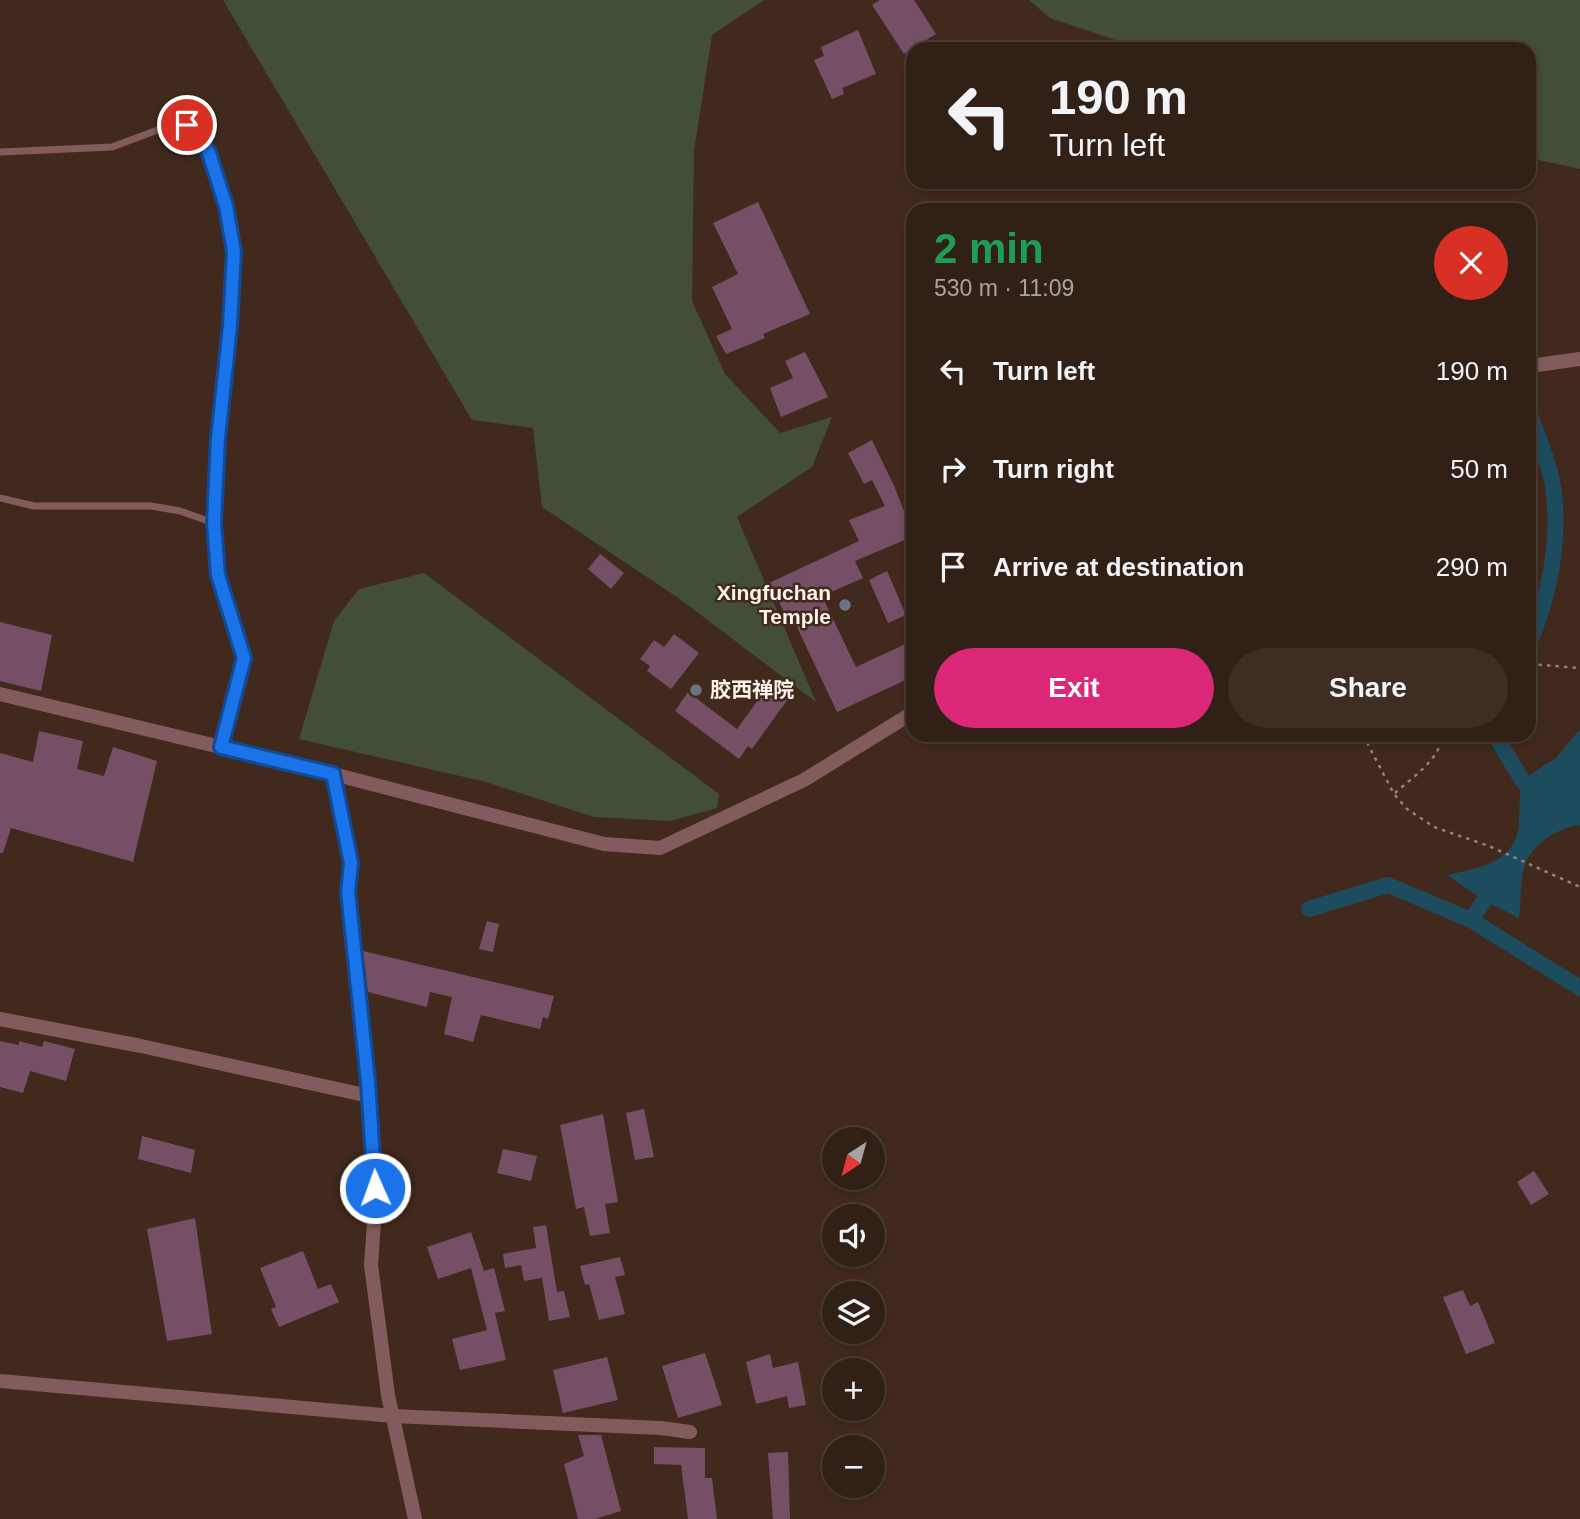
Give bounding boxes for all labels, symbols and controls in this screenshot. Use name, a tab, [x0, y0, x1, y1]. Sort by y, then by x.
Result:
icon: left	[934, 70, 1025, 161]
text: 190 m	[1049, 70, 1188, 124]
pin	[157, 95, 217, 155]
icon: arrive	[168, 106, 206, 144]
text: Turn left	[1049, 127, 1165, 163]
text: 2 min	[934, 225, 1044, 272]
button: close	[1434, 226, 1508, 300]
text: 530 m · 11:09	[934, 275, 1074, 301]
icon: left	[934, 352, 972, 390]
text: Turn left	[993, 356, 1095, 386]
text: 190 m	[1436, 356, 1508, 386]
icon: right	[934, 450, 972, 488]
text: Turn right	[993, 454, 1114, 484]
text: 50 m	[1450, 454, 1508, 484]
icon: arrive	[934, 548, 972, 586]
text: Arrive at destination	[993, 552, 1244, 582]
text: 290 m	[1436, 552, 1508, 582]
place label: Xingfuchan Temple	[717, 581, 831, 628]
marker: Xingfuchan Temple	[837, 597, 853, 613]
button: Exit	[934, 648, 1214, 728]
button: Share	[1228, 648, 1508, 728]
place label: 胶西禅院	[710, 678, 794, 701]
marker: 胶西禅院	[688, 682, 704, 698]
north arrow	[822, 1127, 886, 1190]
map controls	[822, 1127, 885, 1498]
position arrow	[338, 1151, 412, 1225]
button: sound	[822, 1204, 885, 1267]
button: layers	[822, 1281, 885, 1344]
button: +	[822, 1358, 885, 1421]
button: −	[822, 1435, 885, 1498]

